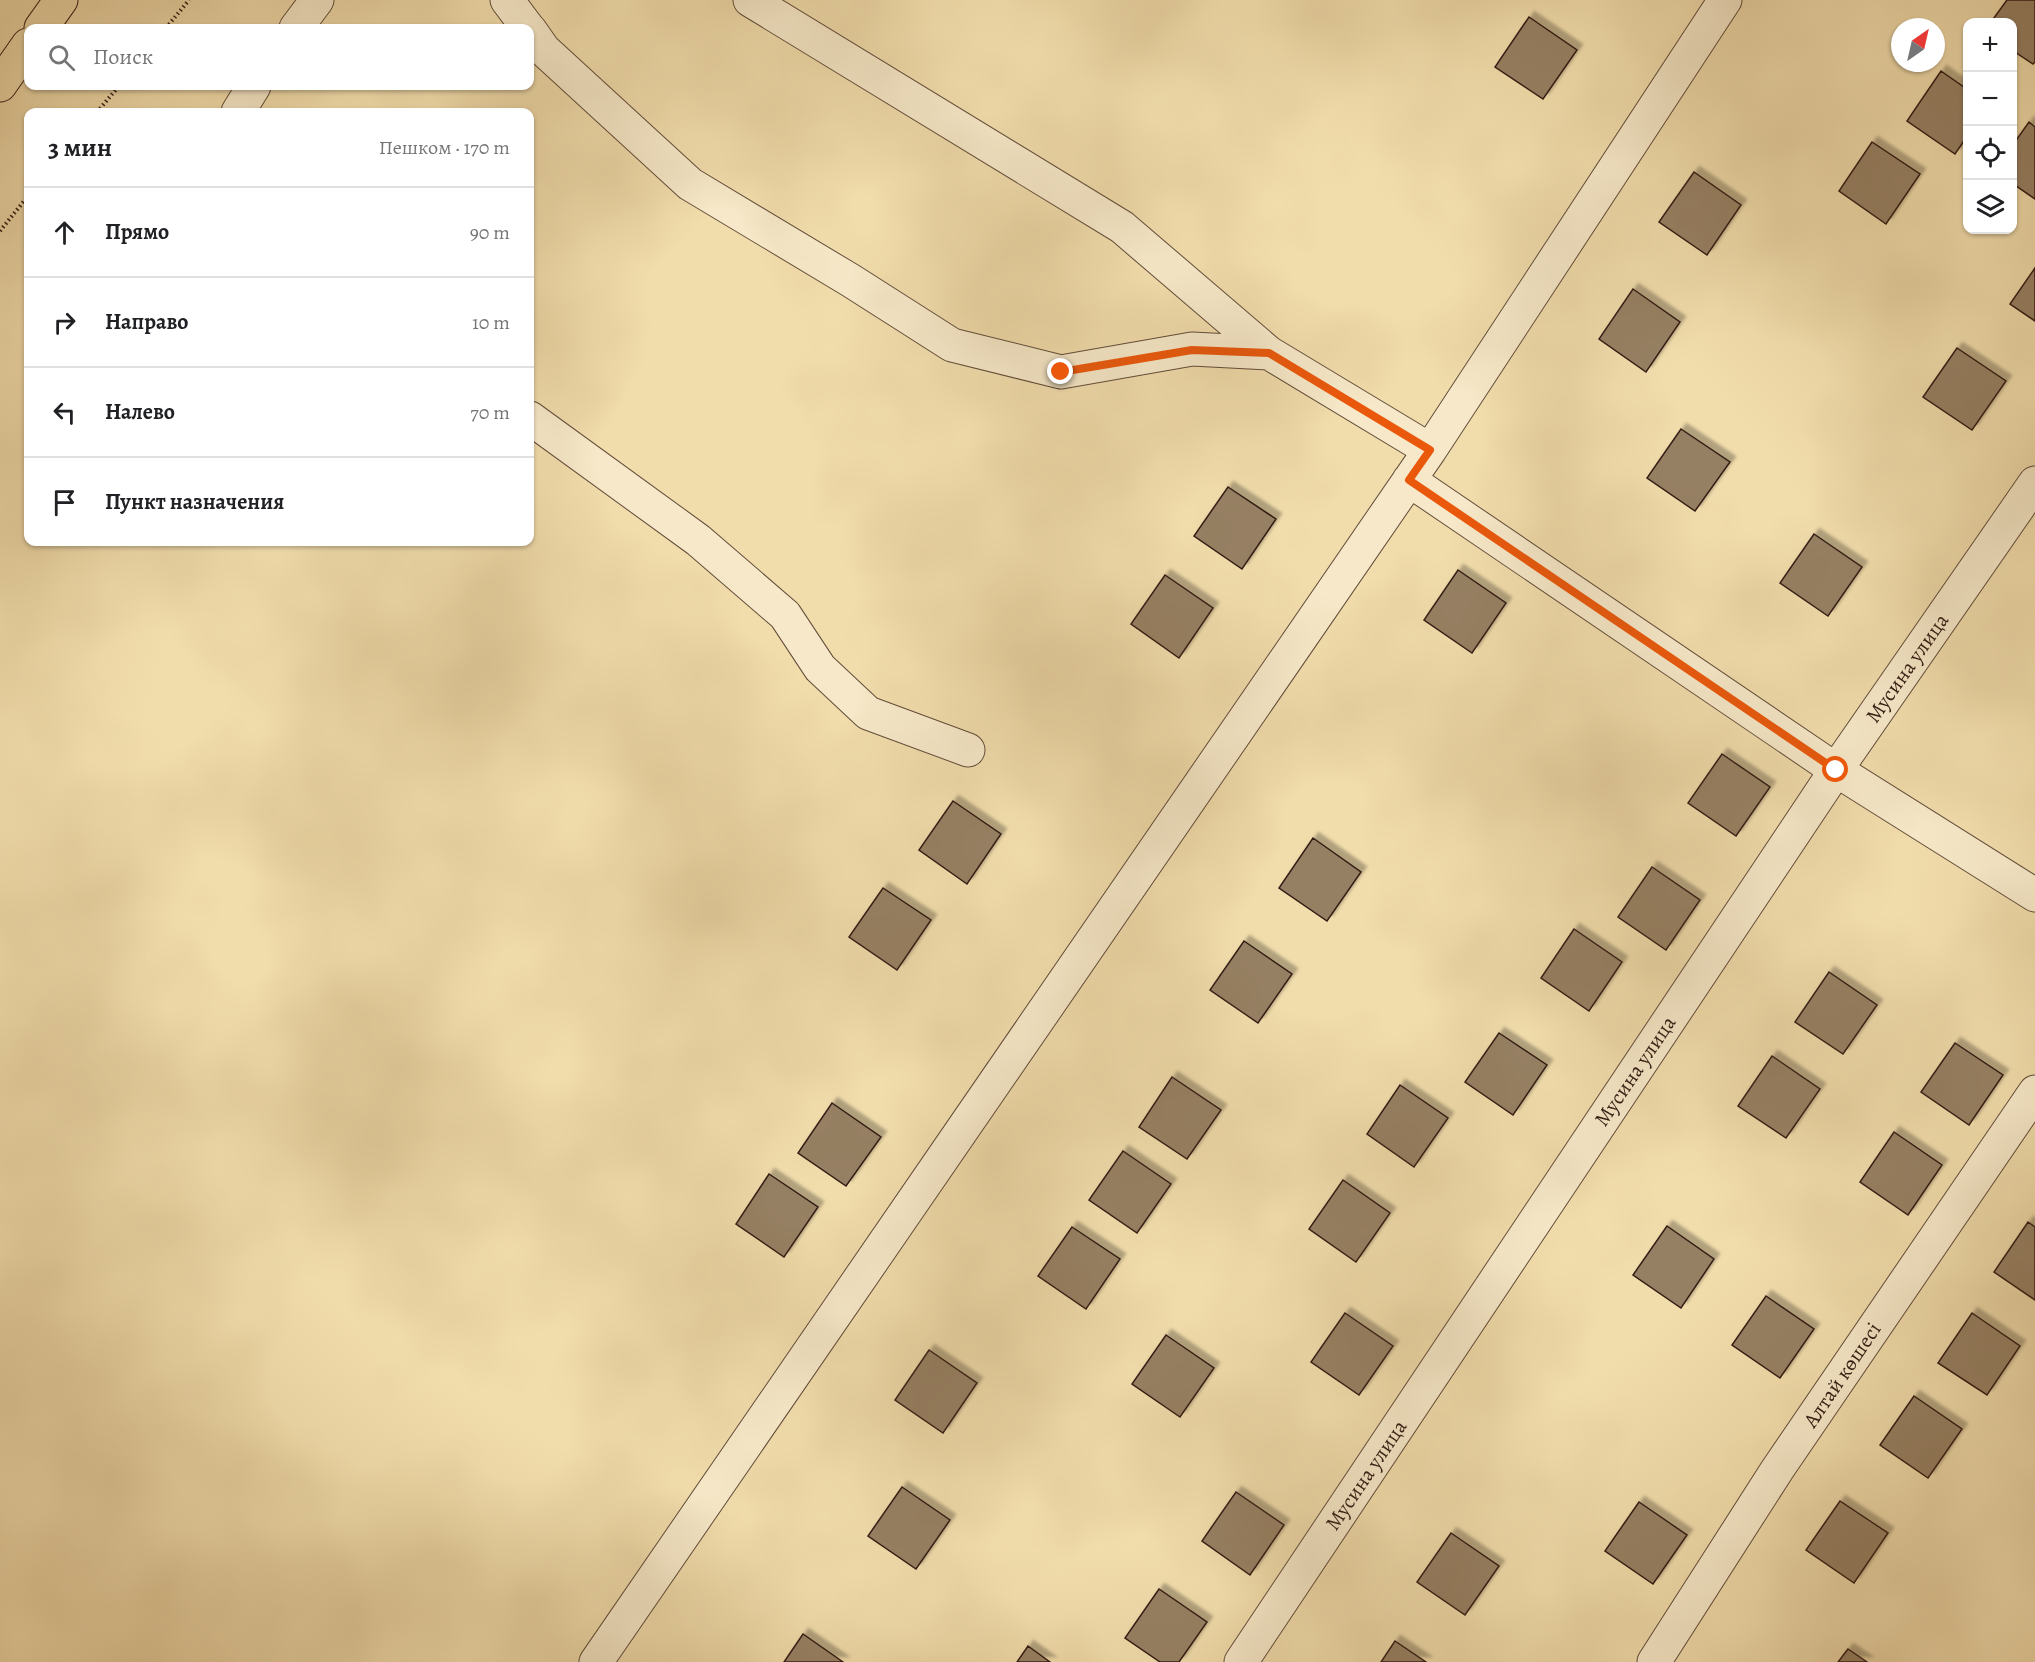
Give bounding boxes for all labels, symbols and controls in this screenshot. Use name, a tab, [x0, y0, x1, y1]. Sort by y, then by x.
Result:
north arrow	[1891, 18, 1945, 72]
map controls	[1963, 18, 2017, 234]
button: +	[1963, 18, 2017, 72]
search box	[24, 24, 534, 90]
icon: search	[45, 41, 78, 74]
text: Поиск	[93, 42, 153, 72]
button: −	[1963, 72, 2017, 126]
button: locate	[1963, 126, 2017, 180]
text: 3 мин	[48, 130, 112, 165]
text: Пешком · 170 m	[379, 134, 510, 161]
button: layers	[1963, 180, 2017, 234]
icon: ahead	[48, 216, 81, 249]
text: Прямо	[105, 217, 169, 247]
text: 90 m	[470, 219, 510, 246]
icon: right	[48, 306, 81, 339]
text: Направо	[105, 307, 188, 337]
text: 10 m	[472, 309, 510, 336]
route end	[1047, 358, 1073, 384]
icon: left	[48, 396, 81, 429]
text: Налево	[105, 397, 175, 427]
text: 70 m	[470, 399, 510, 426]
icon: arrive	[48, 486, 81, 519]
text: Пункт назначения	[105, 487, 284, 517]
street label: Мусина улица	[1859, 607, 1955, 728]
route start	[1822, 756, 1848, 782]
street label: Мусина улица	[1588, 1010, 1682, 1132]
street label: Алтай көшесі	[1796, 1317, 1888, 1434]
street label: Мусина улица	[1319, 1414, 1413, 1536]

